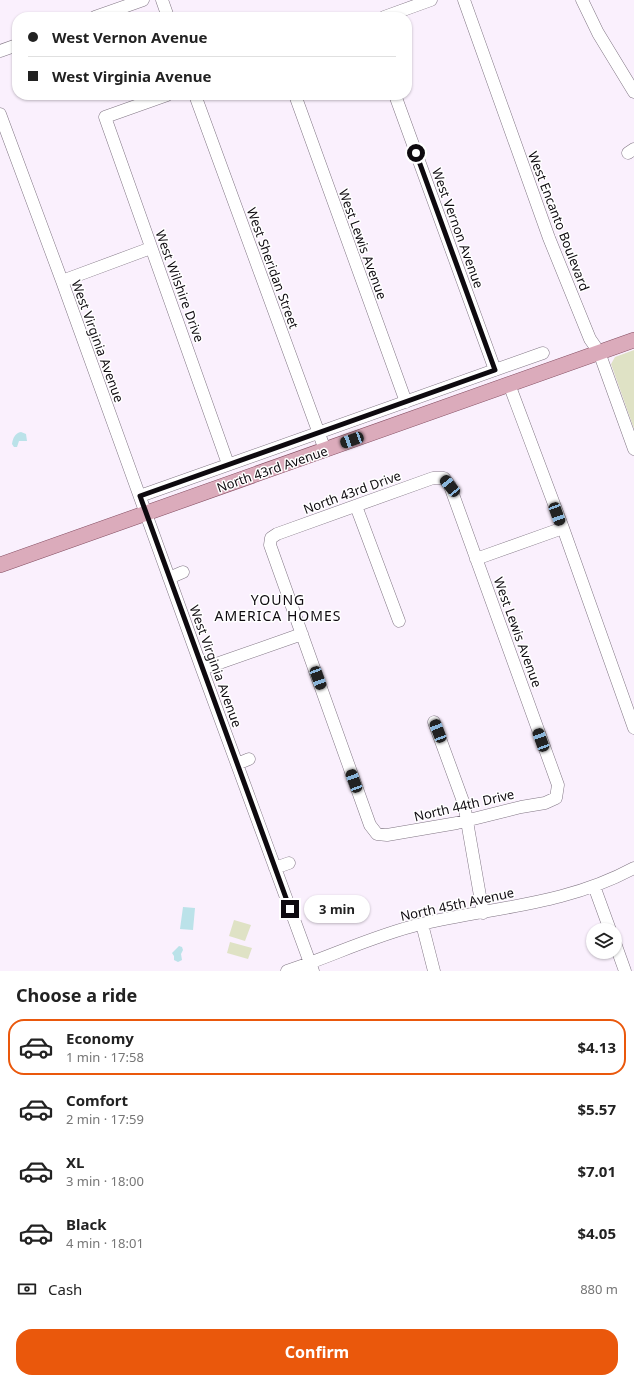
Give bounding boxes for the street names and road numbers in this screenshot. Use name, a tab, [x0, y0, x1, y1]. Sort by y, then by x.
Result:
street label: West Encanto Boulevard	[524, 149, 594, 293]
street label: West Vernon Avenue	[428, 165, 488, 291]
street label: West Lewis Avenue	[335, 186, 391, 302]
street label: West Sheridan Street	[243, 205, 303, 331]
street label: West Wilshire Drive	[151, 228, 209, 344]
street label: West Virginia Avenue	[67, 277, 129, 405]
street label: North 43rd Avenue	[214, 442, 330, 496]
street label: North 43rd Drive	[301, 466, 403, 518]
street label: West Lewis Avenue	[490, 574, 546, 690]
street label: West Virginia Avenue	[185, 602, 247, 730]
street label: North 44th Drive	[412, 785, 516, 825]
street label: North 45th Avenue	[398, 883, 516, 925]

